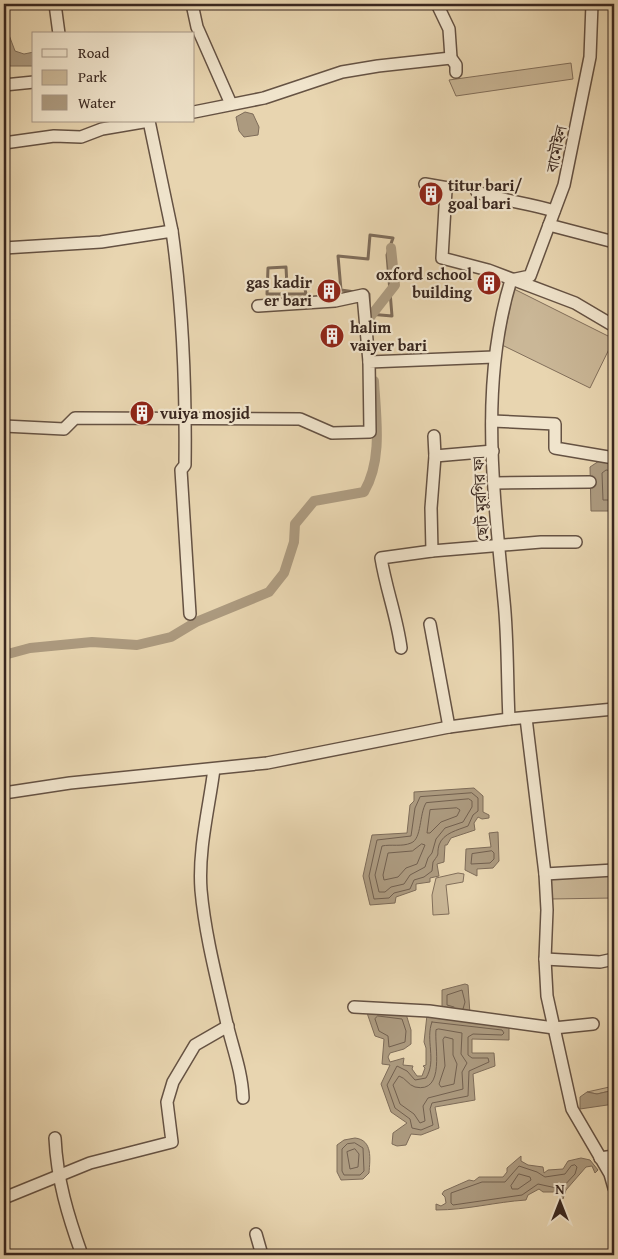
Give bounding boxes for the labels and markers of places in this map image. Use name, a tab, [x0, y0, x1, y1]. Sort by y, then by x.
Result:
place label: titur bari/ goal bari	[448, 173, 522, 215]
building icon: titur bari/ goal bari	[418, 181, 444, 207]
place label: oxford school building	[376, 262, 473, 304]
place label: gas kadir er bari	[246, 270, 313, 312]
building icon: oxford school building	[476, 270, 502, 296]
building icon: gas kadir er bari	[316, 278, 342, 304]
place label: halim vaiyer bari	[350, 315, 427, 357]
building icon: halim vaiyer bari	[319, 323, 345, 349]
building icon: vuiya mosjid	[129, 400, 155, 426]
place label: vuiya mosjid	[160, 401, 251, 425]

